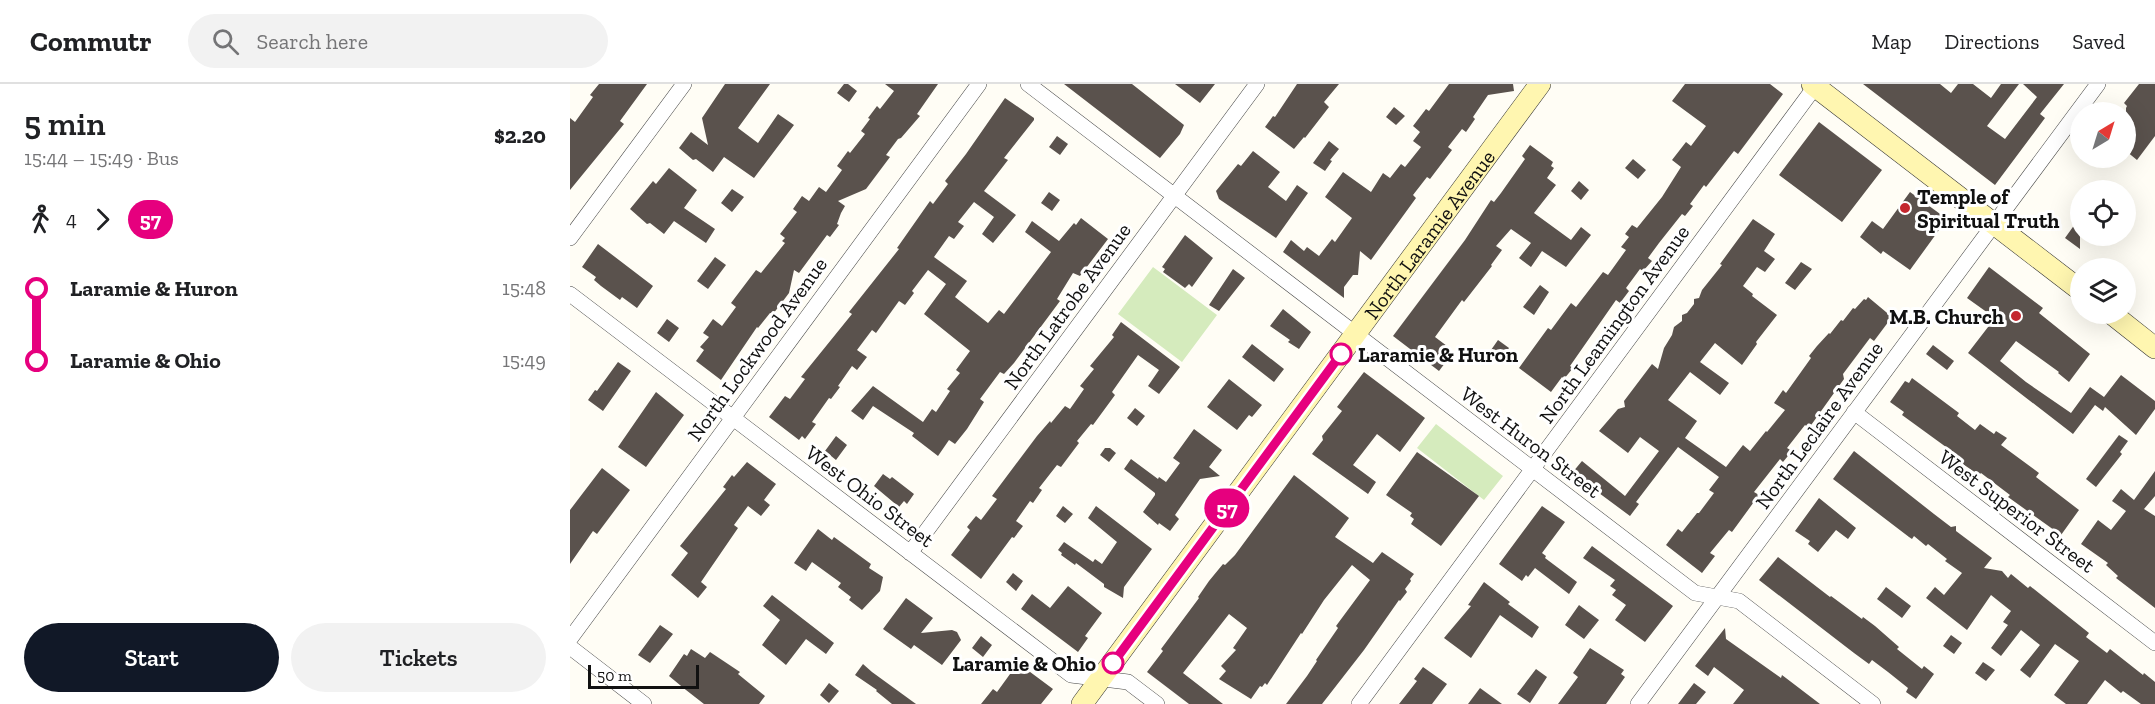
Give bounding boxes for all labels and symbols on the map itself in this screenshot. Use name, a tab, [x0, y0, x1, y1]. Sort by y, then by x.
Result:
north arrow	[2070, 102, 2136, 168]
street label: North Laramie Avenue	[1358, 145, 1500, 324]
place label: Temple of Spiritual Truth	[1917, 184, 2059, 233]
marker: Temple of Spiritual Truth	[1898, 201, 1912, 215]
street label: North Latrobe Avenue	[998, 218, 1136, 394]
street label: North Leamington Avenue	[1534, 220, 1694, 428]
street label: North Lockwood Avenue	[682, 252, 832, 446]
place label: M.B. Church	[1889, 304, 2004, 329]
marker: M.B. Church	[2009, 309, 2023, 323]
street label: North Leclaire Avenue	[1750, 336, 1888, 514]
place label: Laramie & Huron	[1358, 342, 1519, 367]
marker: Laramie & Huron	[1330, 343, 1352, 365]
street label: West Huron Street	[1456, 381, 1606, 503]
street label: West Ohio Street	[801, 440, 939, 552]
street label: West Superior Street	[1934, 444, 2100, 578]
line badge: 57	[1200, 488, 1254, 528]
place label: Laramie & Ohio	[952, 651, 1096, 676]
marker: Laramie & Ohio	[1102, 652, 1124, 674]
scale bar	[588, 662, 699, 690]

